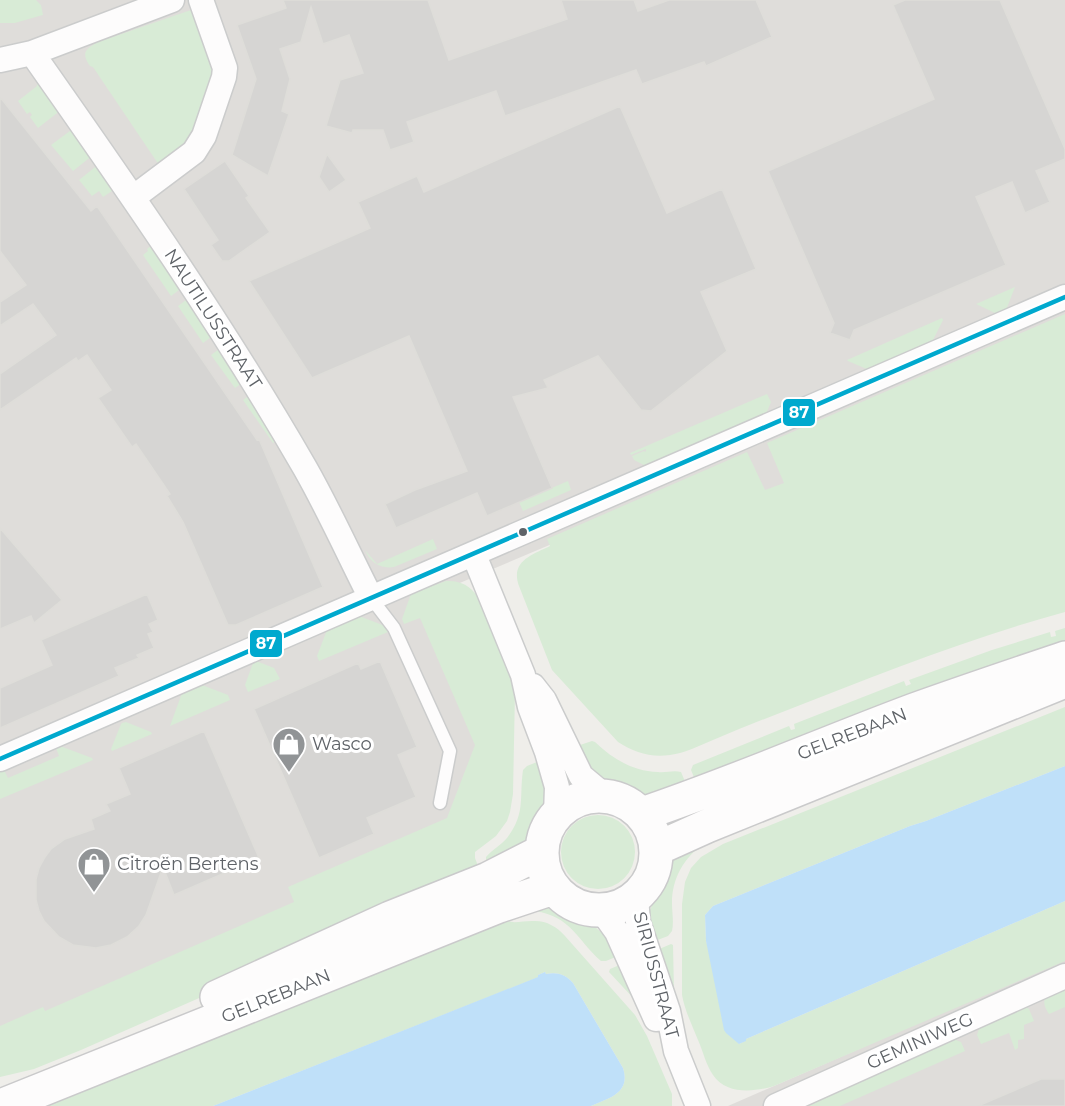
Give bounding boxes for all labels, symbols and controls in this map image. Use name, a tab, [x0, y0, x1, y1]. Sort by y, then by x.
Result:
street label: NAUTILUSSTRAAT	[159, 245, 267, 394]
line badge: 87	[782, 398, 816, 427]
text: 87	[789, 403, 809, 422]
unlabelled marker	[517, 526, 529, 538]
line badge: 87	[249, 629, 283, 658]
text: 87	[256, 634, 276, 653]
street label: GELREBAAN	[794, 703, 910, 765]
shop icon: Wasco	[271, 726, 307, 773]
place label: Wasco	[312, 733, 372, 755]
shop icon: Citroën Bertens	[76, 846, 112, 893]
place label: Citroën Bertens	[117, 853, 259, 875]
street label: SIRIUSSTRAAT	[629, 909, 684, 1041]
street label: GELREBAAN	[218, 964, 334, 1028]
street label: GEMINIWEG	[863, 1008, 977, 1074]

